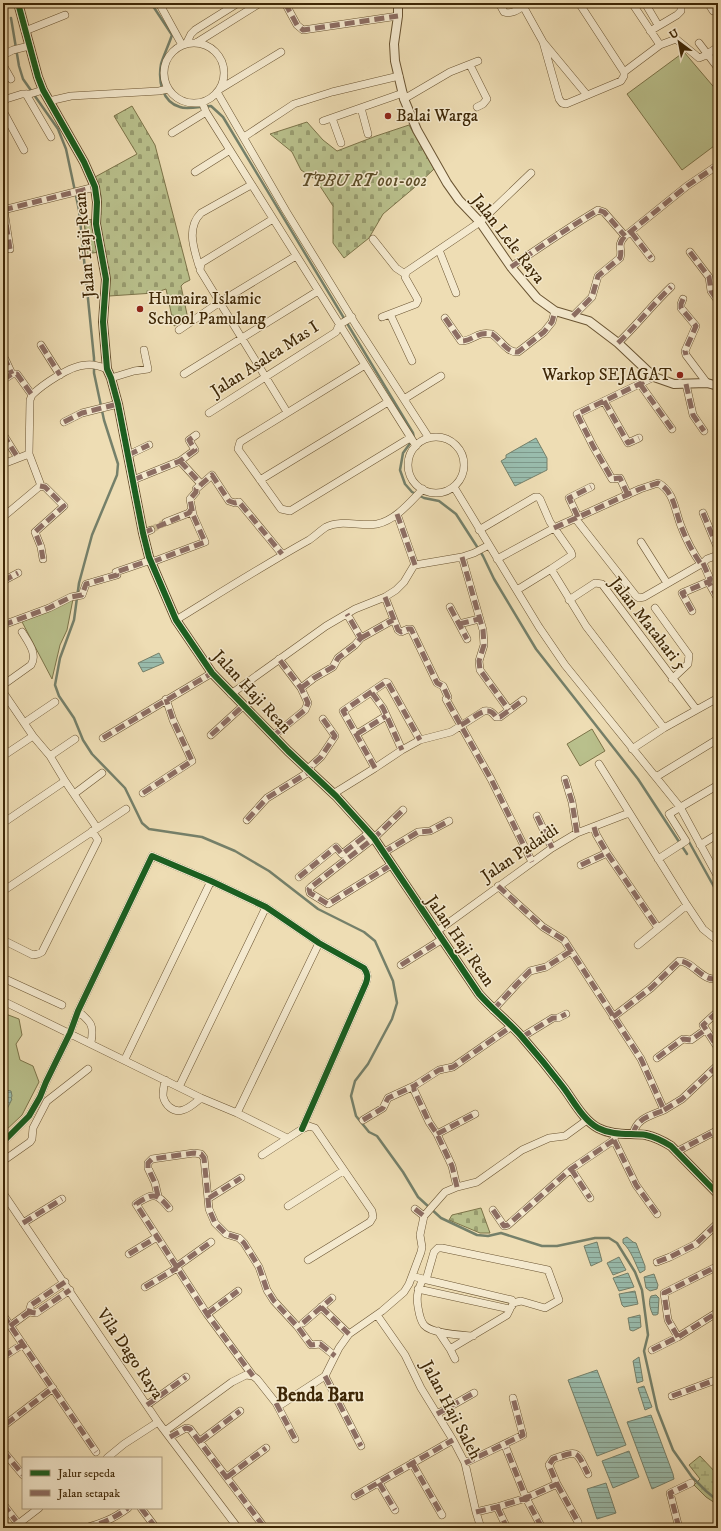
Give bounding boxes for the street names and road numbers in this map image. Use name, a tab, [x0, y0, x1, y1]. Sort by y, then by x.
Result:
street label: Jalan Lele Raya	[465, 188, 550, 289]
street label: Jalan Haji Rean	[69, 191, 101, 301]
street label: Jalan Asalea Mas I	[205, 316, 323, 403]
street label: Jalan Matahari 5	[603, 571, 692, 676]
street label: Jalan Haji Rean	[206, 644, 296, 739]
street label: Jalan Padaidi	[475, 819, 563, 888]
street label: Jalan Haji Rean	[419, 889, 500, 991]
street label: Vila Dago Raya	[91, 1304, 169, 1404]
street label: Jalan Haji Saleh	[415, 1355, 486, 1463]

